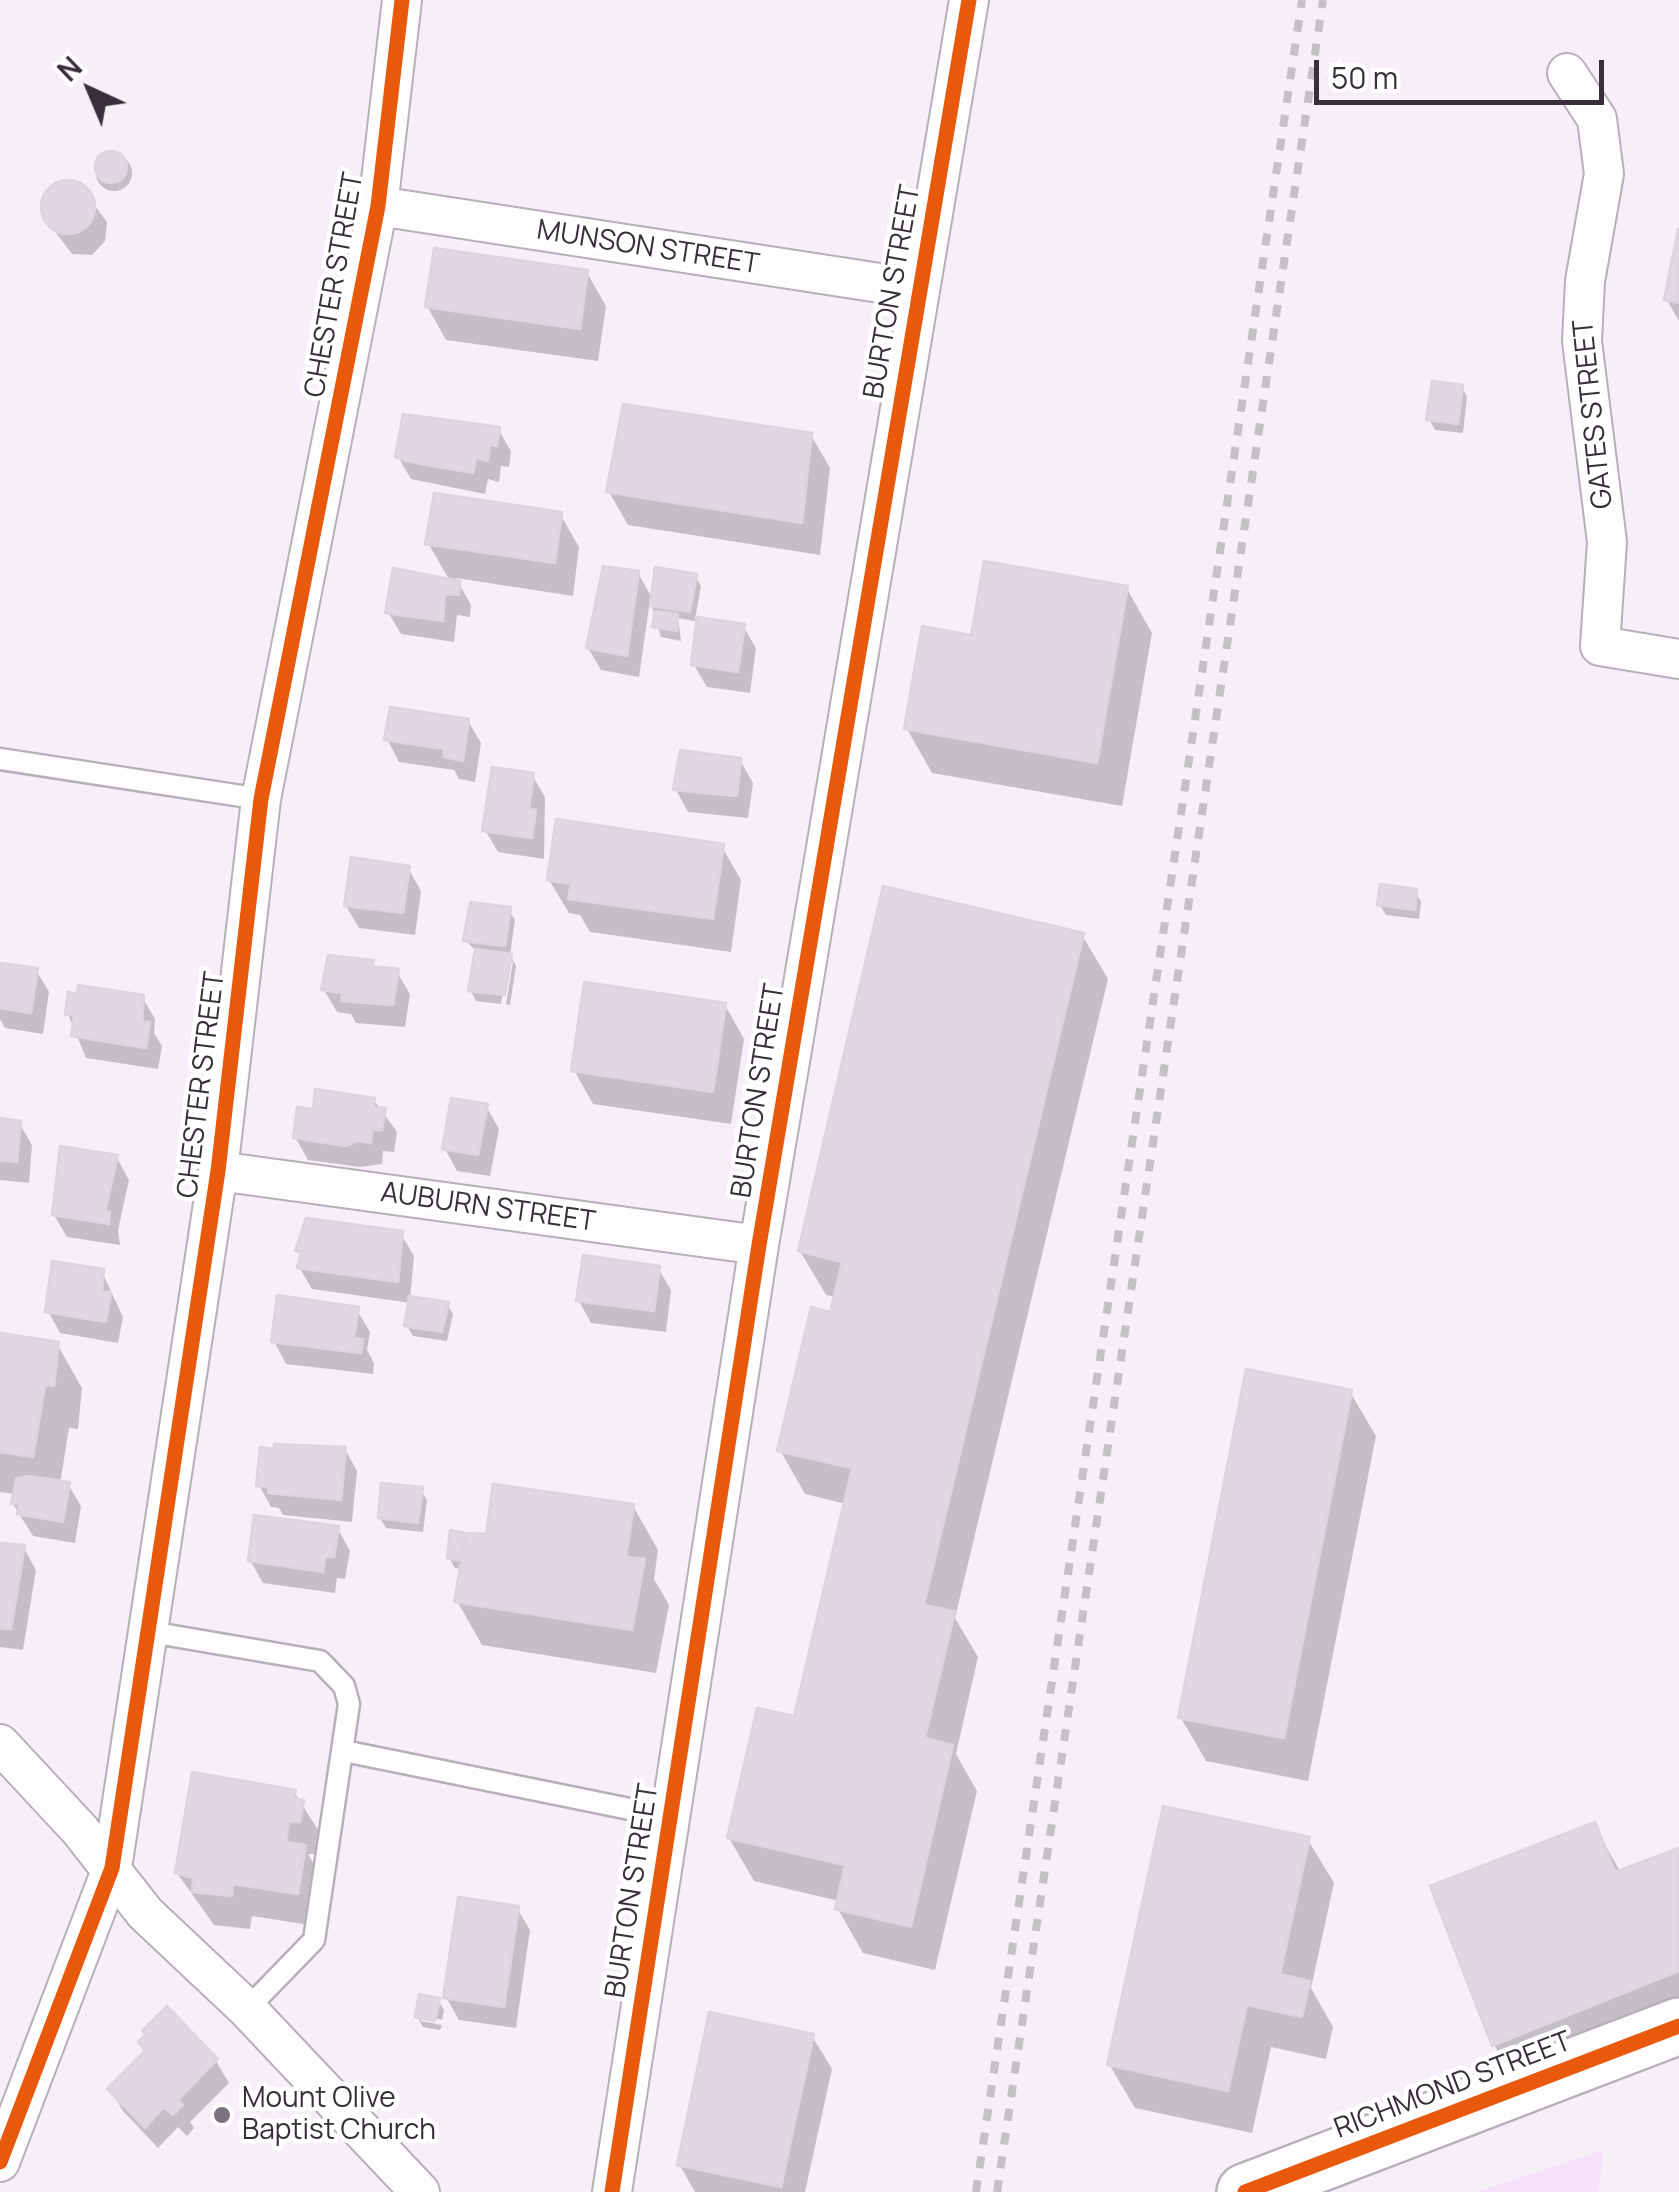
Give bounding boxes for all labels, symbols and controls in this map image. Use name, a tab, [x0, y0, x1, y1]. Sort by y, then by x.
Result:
north arrow	[40, 40, 140, 140]
scale bar	[1319, 40, 1609, 102]
text: N	[49, 48, 90, 89]
text: 50 m	[1331, 57, 1398, 98]
street label: CHESTER STREET	[299, 170, 371, 400]
street label: BURTON STREET	[858, 183, 928, 401]
street label: MUNSON STREET	[534, 214, 762, 282]
street label: GATES STREET	[1567, 318, 1621, 510]
street label: CHESTER STREET	[171, 970, 233, 1200]
street label: BURTON STREET	[725, 981, 793, 1201]
street label: AUBURN STREET	[379, 1176, 597, 1240]
street label: BURTON STREET	[599, 1781, 667, 2001]
street label: RICHMOND STREET	[1330, 2025, 1576, 2147]
place label: Mount Olive Baptist Church	[242, 2082, 436, 2148]
marker: Mount Olive Baptist Church	[211, 2104, 233, 2126]

